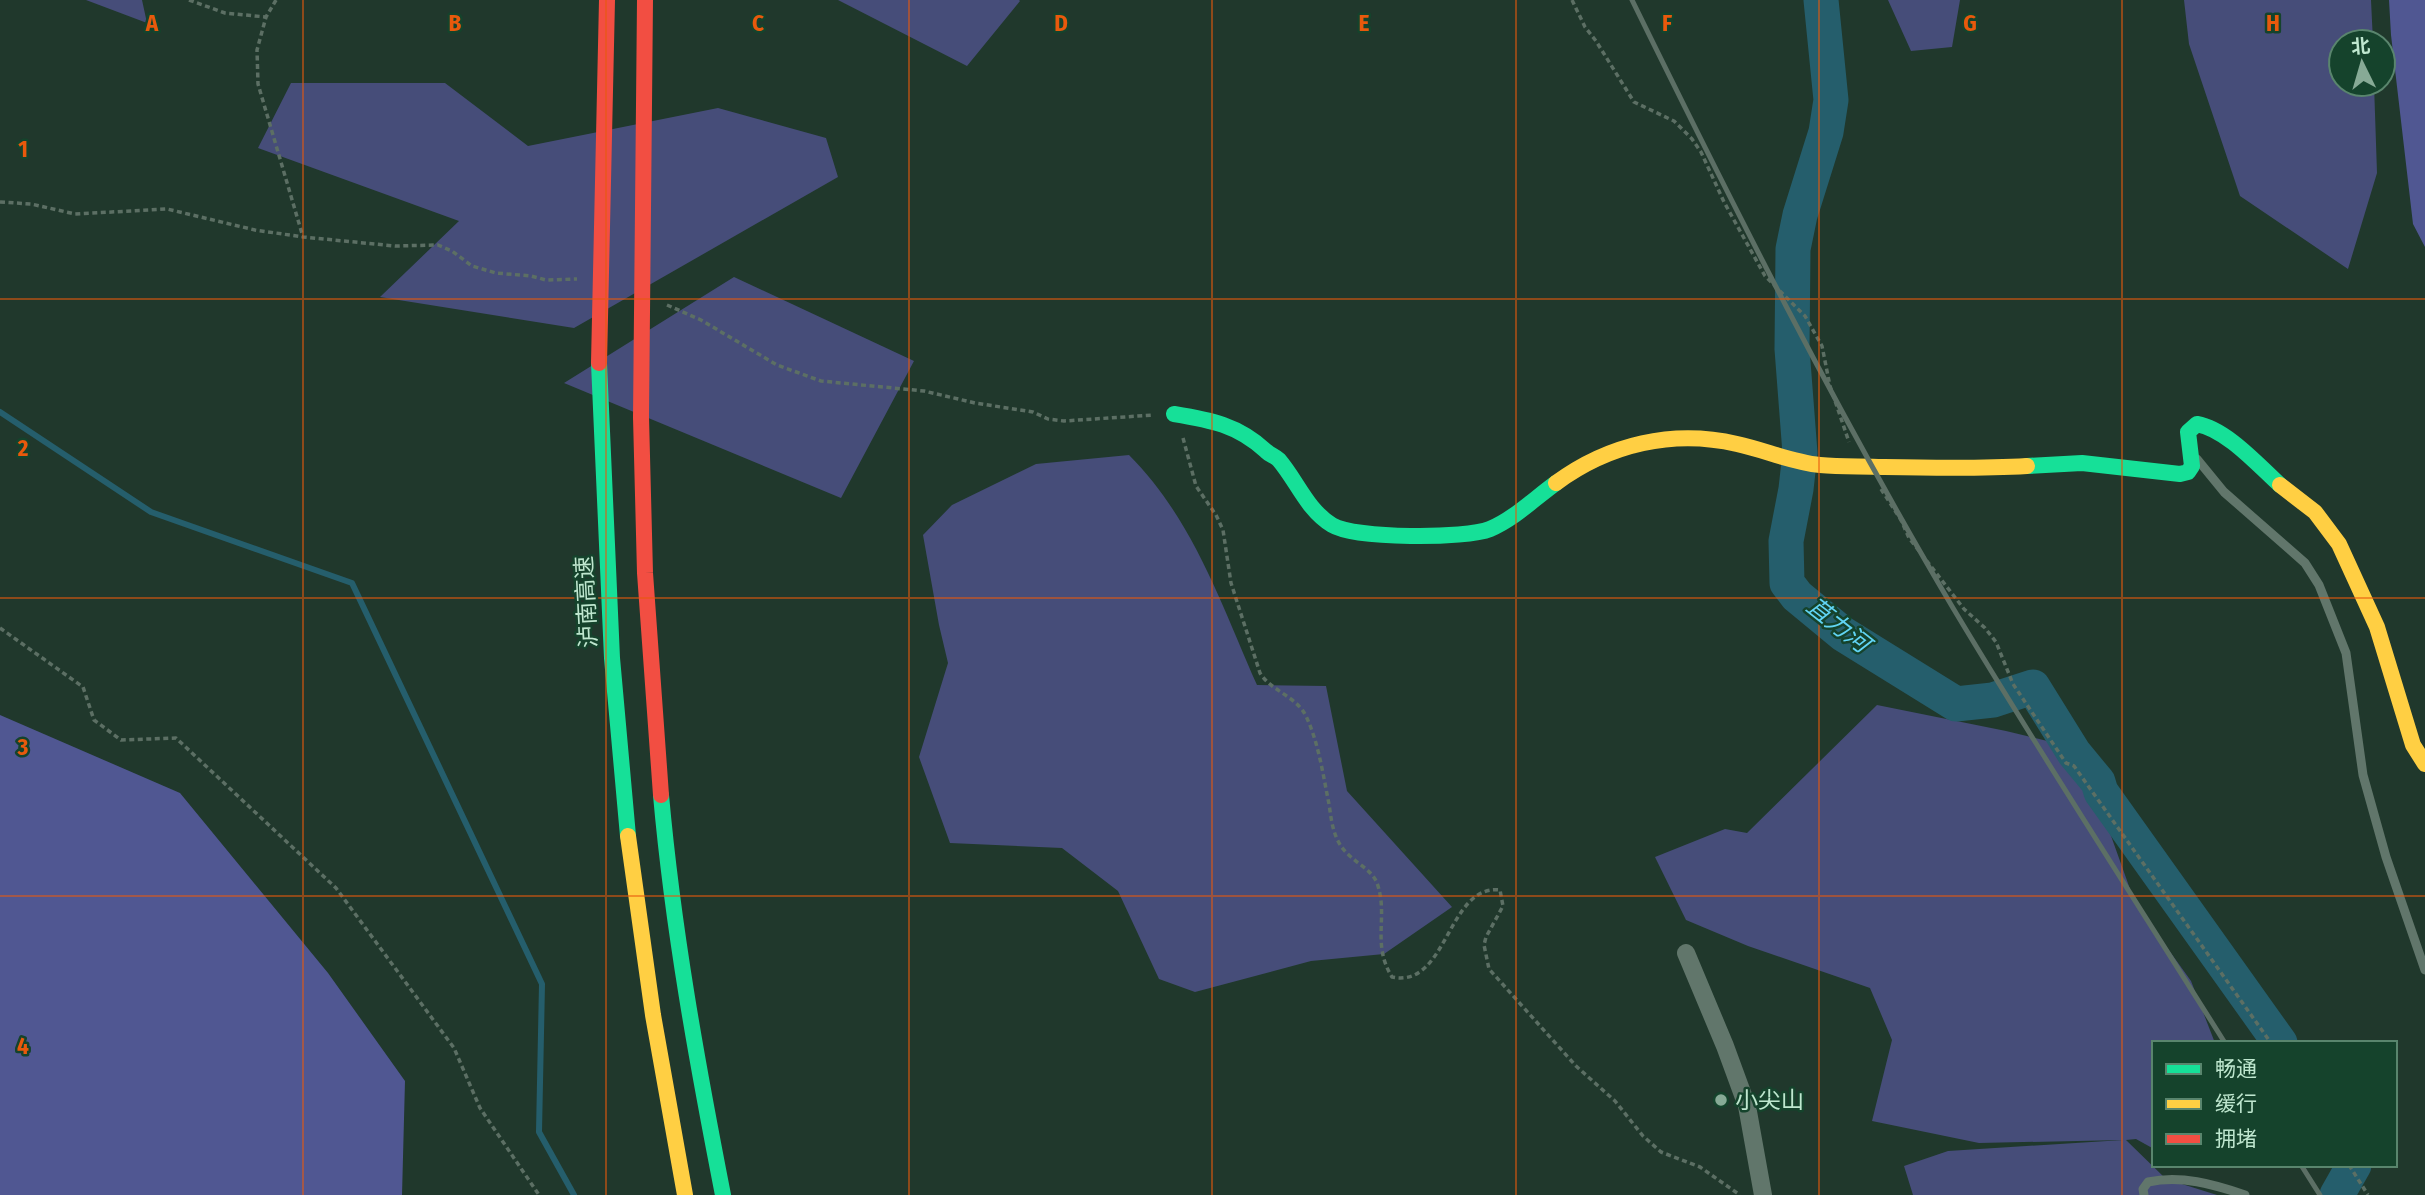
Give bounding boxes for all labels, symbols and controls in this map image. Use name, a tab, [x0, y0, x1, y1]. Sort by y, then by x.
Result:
text: A	[145, 9, 159, 37]
text: B	[449, 9, 462, 37]
text: C	[752, 9, 764, 37]
text: D	[1054, 9, 1068, 37]
text: E	[1359, 9, 1370, 37]
text: F	[1662, 9, 1672, 37]
text: G	[1963, 9, 1977, 37]
text: H	[2266, 9, 2280, 37]
north arrow	[2327, 28, 2397, 98]
text: 北	[2350, 34, 2371, 59]
text: 1	[18, 135, 28, 163]
text: 2	[17, 434, 29, 462]
street label: 泸南高速	[570, 555, 602, 649]
water label: 苴力河	[1801, 592, 1878, 661]
text: 3	[17, 733, 29, 761]
text: 4	[17, 1032, 29, 1060]
legend	[2152, 1041, 2397, 1167]
text: 畅通	[2215, 1056, 2257, 1082]
place label: 小尖山	[1735, 1086, 1804, 1114]
text: 缓行	[2215, 1091, 2257, 1117]
marker: 小尖山	[1713, 1092, 1729, 1108]
text: 拥堵	[2215, 1126, 2257, 1152]

